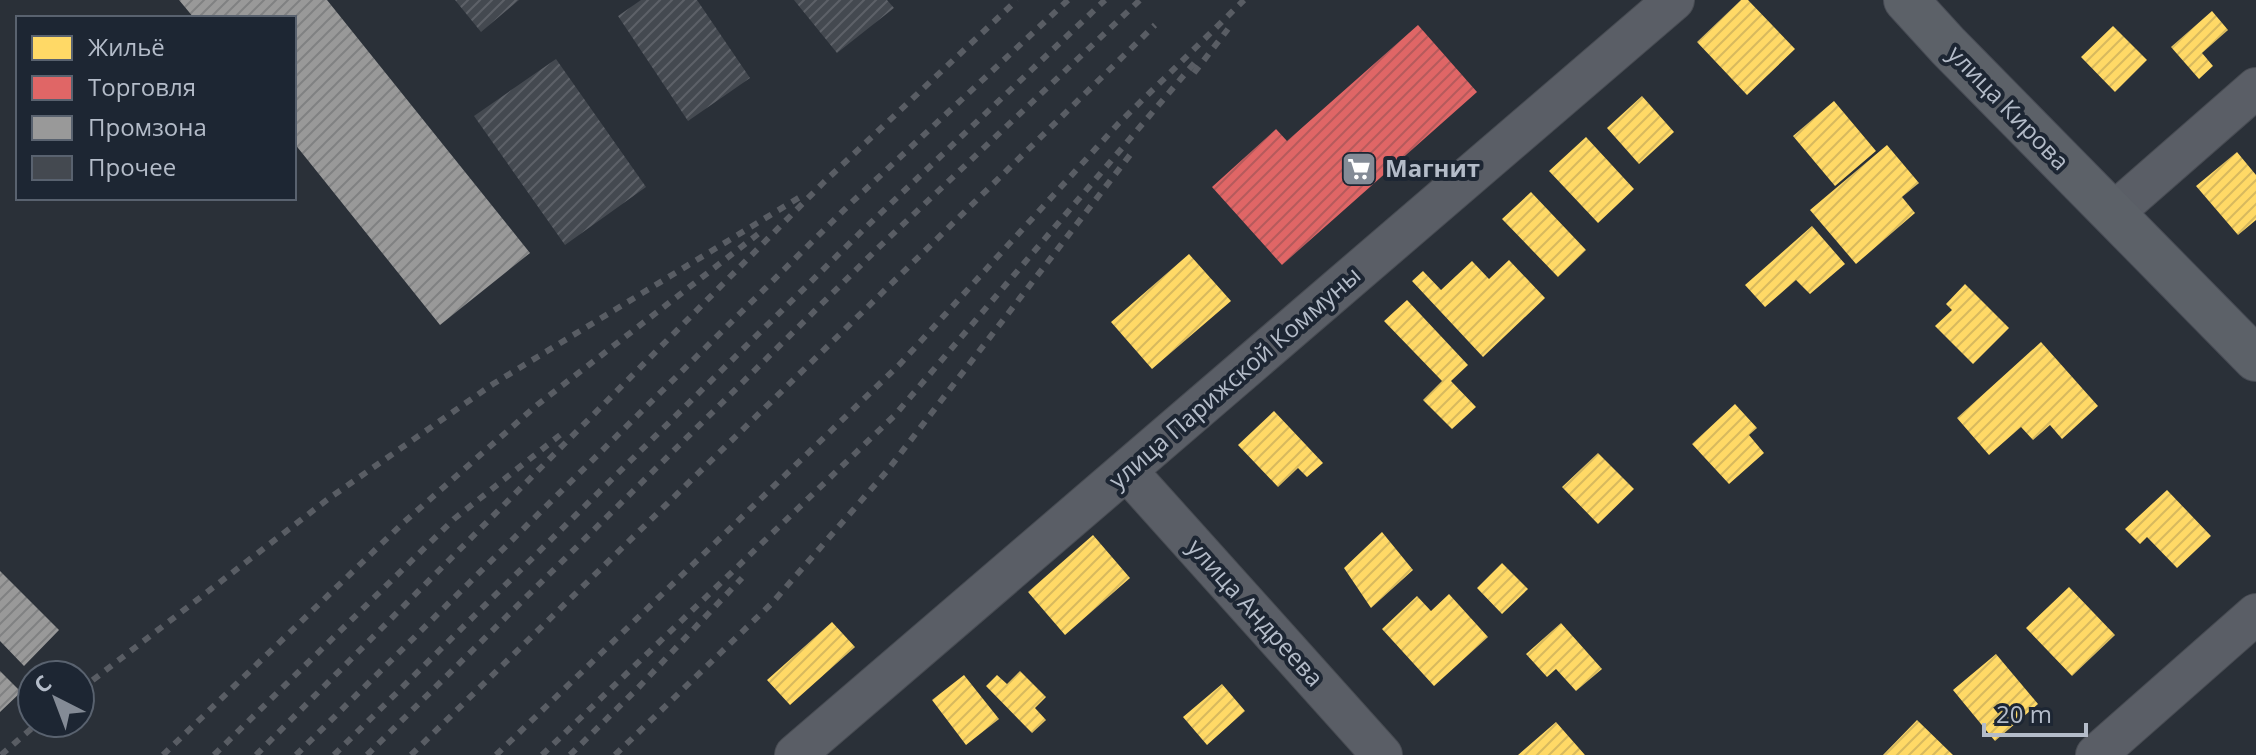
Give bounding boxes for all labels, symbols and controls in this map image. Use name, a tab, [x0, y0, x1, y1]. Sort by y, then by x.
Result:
legend	[16, 16, 296, 200]
text: Жильё	[88, 30, 165, 63]
street label: улица Кирова	[1941, 37, 2077, 177]
text: Торговля	[88, 70, 196, 103]
text: Промзона	[88, 110, 207, 143]
text: Прочее	[88, 150, 176, 183]
supermarket icon: Магнит	[1340, 150, 1378, 188]
place label: Магнит	[1385, 151, 1480, 184]
street label: улица Парижской Коммуны	[1101, 258, 1367, 496]
street label: улица Андреева	[1181, 531, 1331, 693]
north arrow	[16, 659, 96, 739]
text: С	[27, 668, 57, 699]
scale bar	[1984, 687, 2086, 737]
text: 20 m	[1996, 697, 2052, 730]

